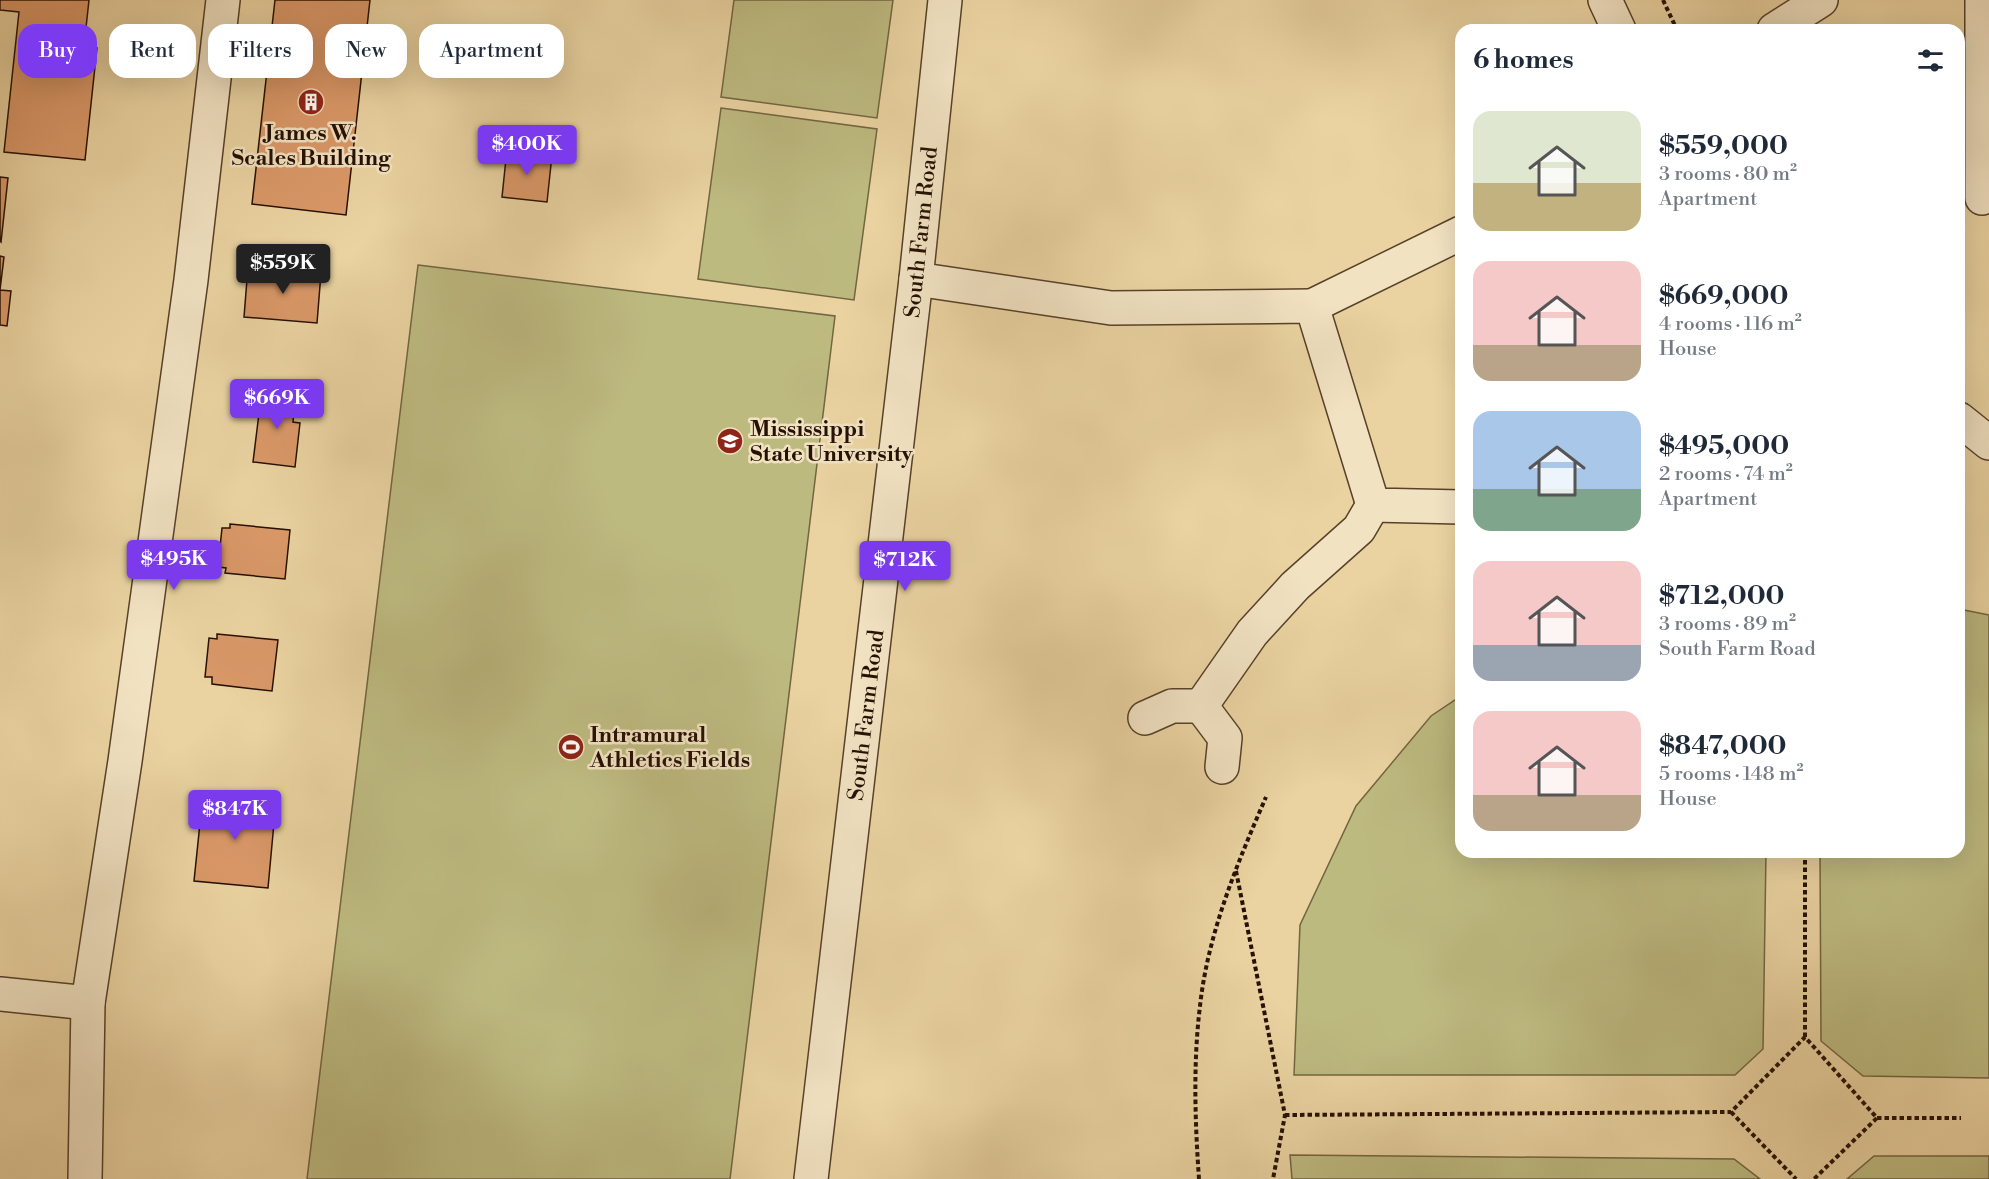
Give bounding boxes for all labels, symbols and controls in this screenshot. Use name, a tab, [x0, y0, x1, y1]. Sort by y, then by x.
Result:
chip: Buy	[18, 24, 97, 78]
chip: Rent	[109, 24, 196, 78]
chip: Filters	[208, 24, 313, 78]
chip: New	[325, 24, 407, 78]
chip: Apartment	[419, 24, 564, 78]
text: 6 homes	[1473, 44, 1574, 76]
icon: filters	[1914, 44, 1947, 77]
building icon: James W. Scales Building	[296, 87, 326, 117]
place label: James W. Scales Building	[232, 120, 391, 172]
pin: $400K	[485, 125, 569, 176]
text: $559,000	[1659, 130, 1788, 162]
text: $400K	[492, 132, 562, 157]
icon: home	[1521, 135, 1593, 207]
street label: South Farm Road	[899, 145, 944, 319]
text: 3 rooms · 80 m²	[1659, 162, 1797, 187]
text: Apartment	[1659, 187, 1757, 212]
pin: $559K	[241, 244, 325, 295]
text: $559K	[250, 251, 316, 276]
text: $669,000	[1659, 280, 1788, 312]
icon: home	[1521, 285, 1593, 357]
text: 4 rooms · 116 m²	[1659, 312, 1802, 337]
text: House	[1659, 337, 1717, 362]
pin: $669K	[235, 379, 319, 430]
text: $669K	[244, 386, 310, 411]
place label: Mississippi State University	[750, 416, 913, 468]
school or university icon: Mississippi State University	[715, 426, 745, 456]
text: $495,000	[1659, 430, 1789, 462]
icon: home	[1521, 435, 1593, 507]
text: 2 rooms · 74 m²	[1659, 462, 1793, 487]
text: Apartment	[1659, 487, 1757, 512]
pin: $495K	[132, 540, 216, 591]
pin: $712K	[863, 541, 947, 592]
text: $495K	[141, 547, 207, 572]
text: $712K	[874, 548, 936, 573]
text: $712,000	[1659, 580, 1784, 612]
icon: home	[1521, 585, 1593, 657]
text: 3 rooms · 89 m²	[1659, 612, 1796, 637]
street label: South Farm Road	[843, 628, 890, 802]
text: South Farm Road	[1659, 637, 1816, 662]
place label: Intramural Athletics Fields	[589, 722, 750, 774]
text: $847,000	[1659, 730, 1787, 762]
sports icon: Intramural Athletics Fields	[556, 732, 586, 762]
icon: home	[1521, 735, 1593, 807]
text: 5 rooms · 148 m²	[1659, 762, 1803, 787]
text: House	[1659, 787, 1717, 812]
pin: $847K	[193, 790, 277, 841]
text: $847K	[202, 797, 268, 822]

